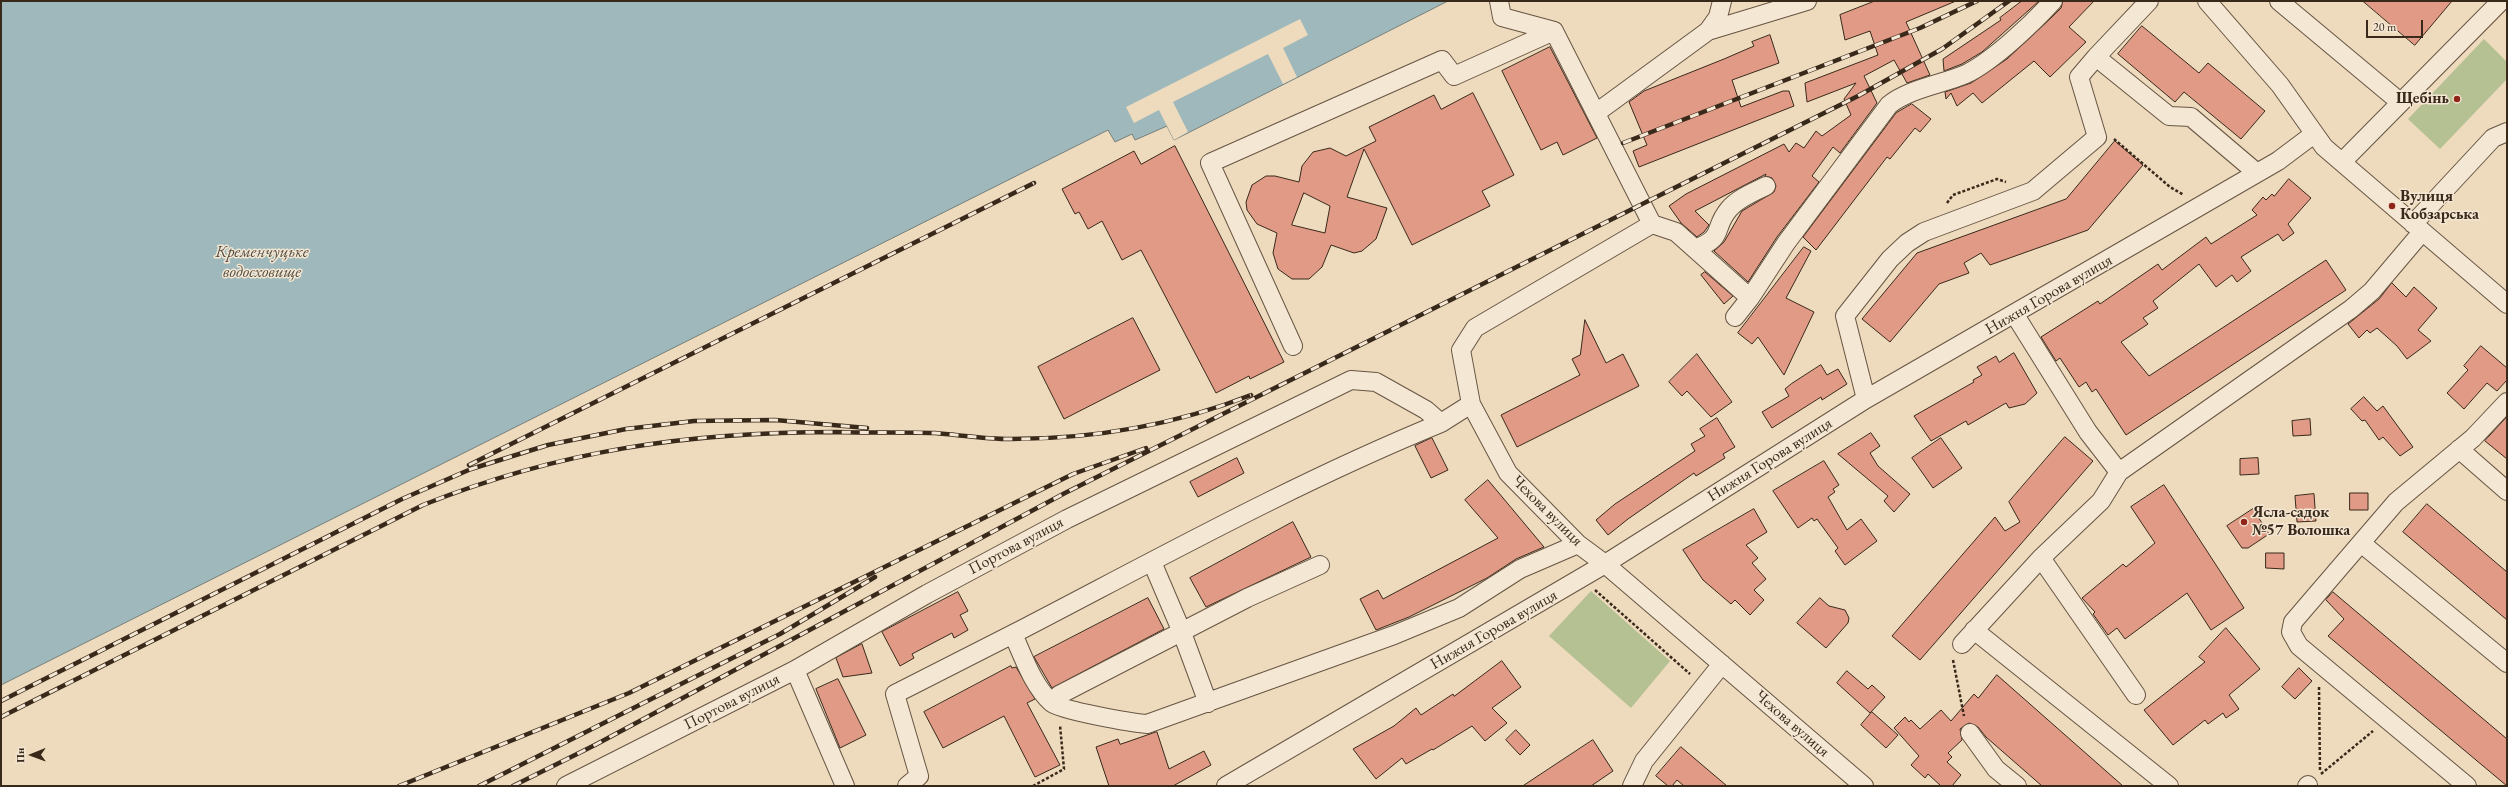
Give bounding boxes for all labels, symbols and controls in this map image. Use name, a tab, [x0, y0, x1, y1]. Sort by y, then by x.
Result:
scale bar	[2368, 12, 2425, 38]
text: 20 m	[2373, 19, 2396, 35]
place label: Щебінь	[2396, 89, 2449, 109]
marker: Щебінь	[2452, 94, 2462, 104]
place label: Вулиця Кобзарська	[2400, 187, 2479, 225]
marker: Вулиця Кобзарська	[2387, 201, 2397, 211]
water label: Кременчуцьке водосховище	[215, 242, 309, 282]
street label: Нижня Горова вулиця	[1982, 251, 2116, 339]
street label: Нижня Горова вулиця	[1704, 414, 1836, 506]
street label: Чехова вулиця	[1508, 472, 1586, 550]
place label: Ясла-садок №57 Волошка	[2252, 503, 2350, 541]
street label: Портова вулиця	[965, 513, 1067, 579]
marker: Ясла-садок №57 Волошка	[2239, 517, 2249, 527]
street label: Нижня Горова вулиця	[1427, 586, 1561, 674]
street label: Портова вулиця	[681, 670, 783, 734]
street label: Чехова вулиця	[1751, 686, 1833, 762]
north arrow	[12, 735, 52, 775]
text: Пн	[13, 748, 27, 763]

